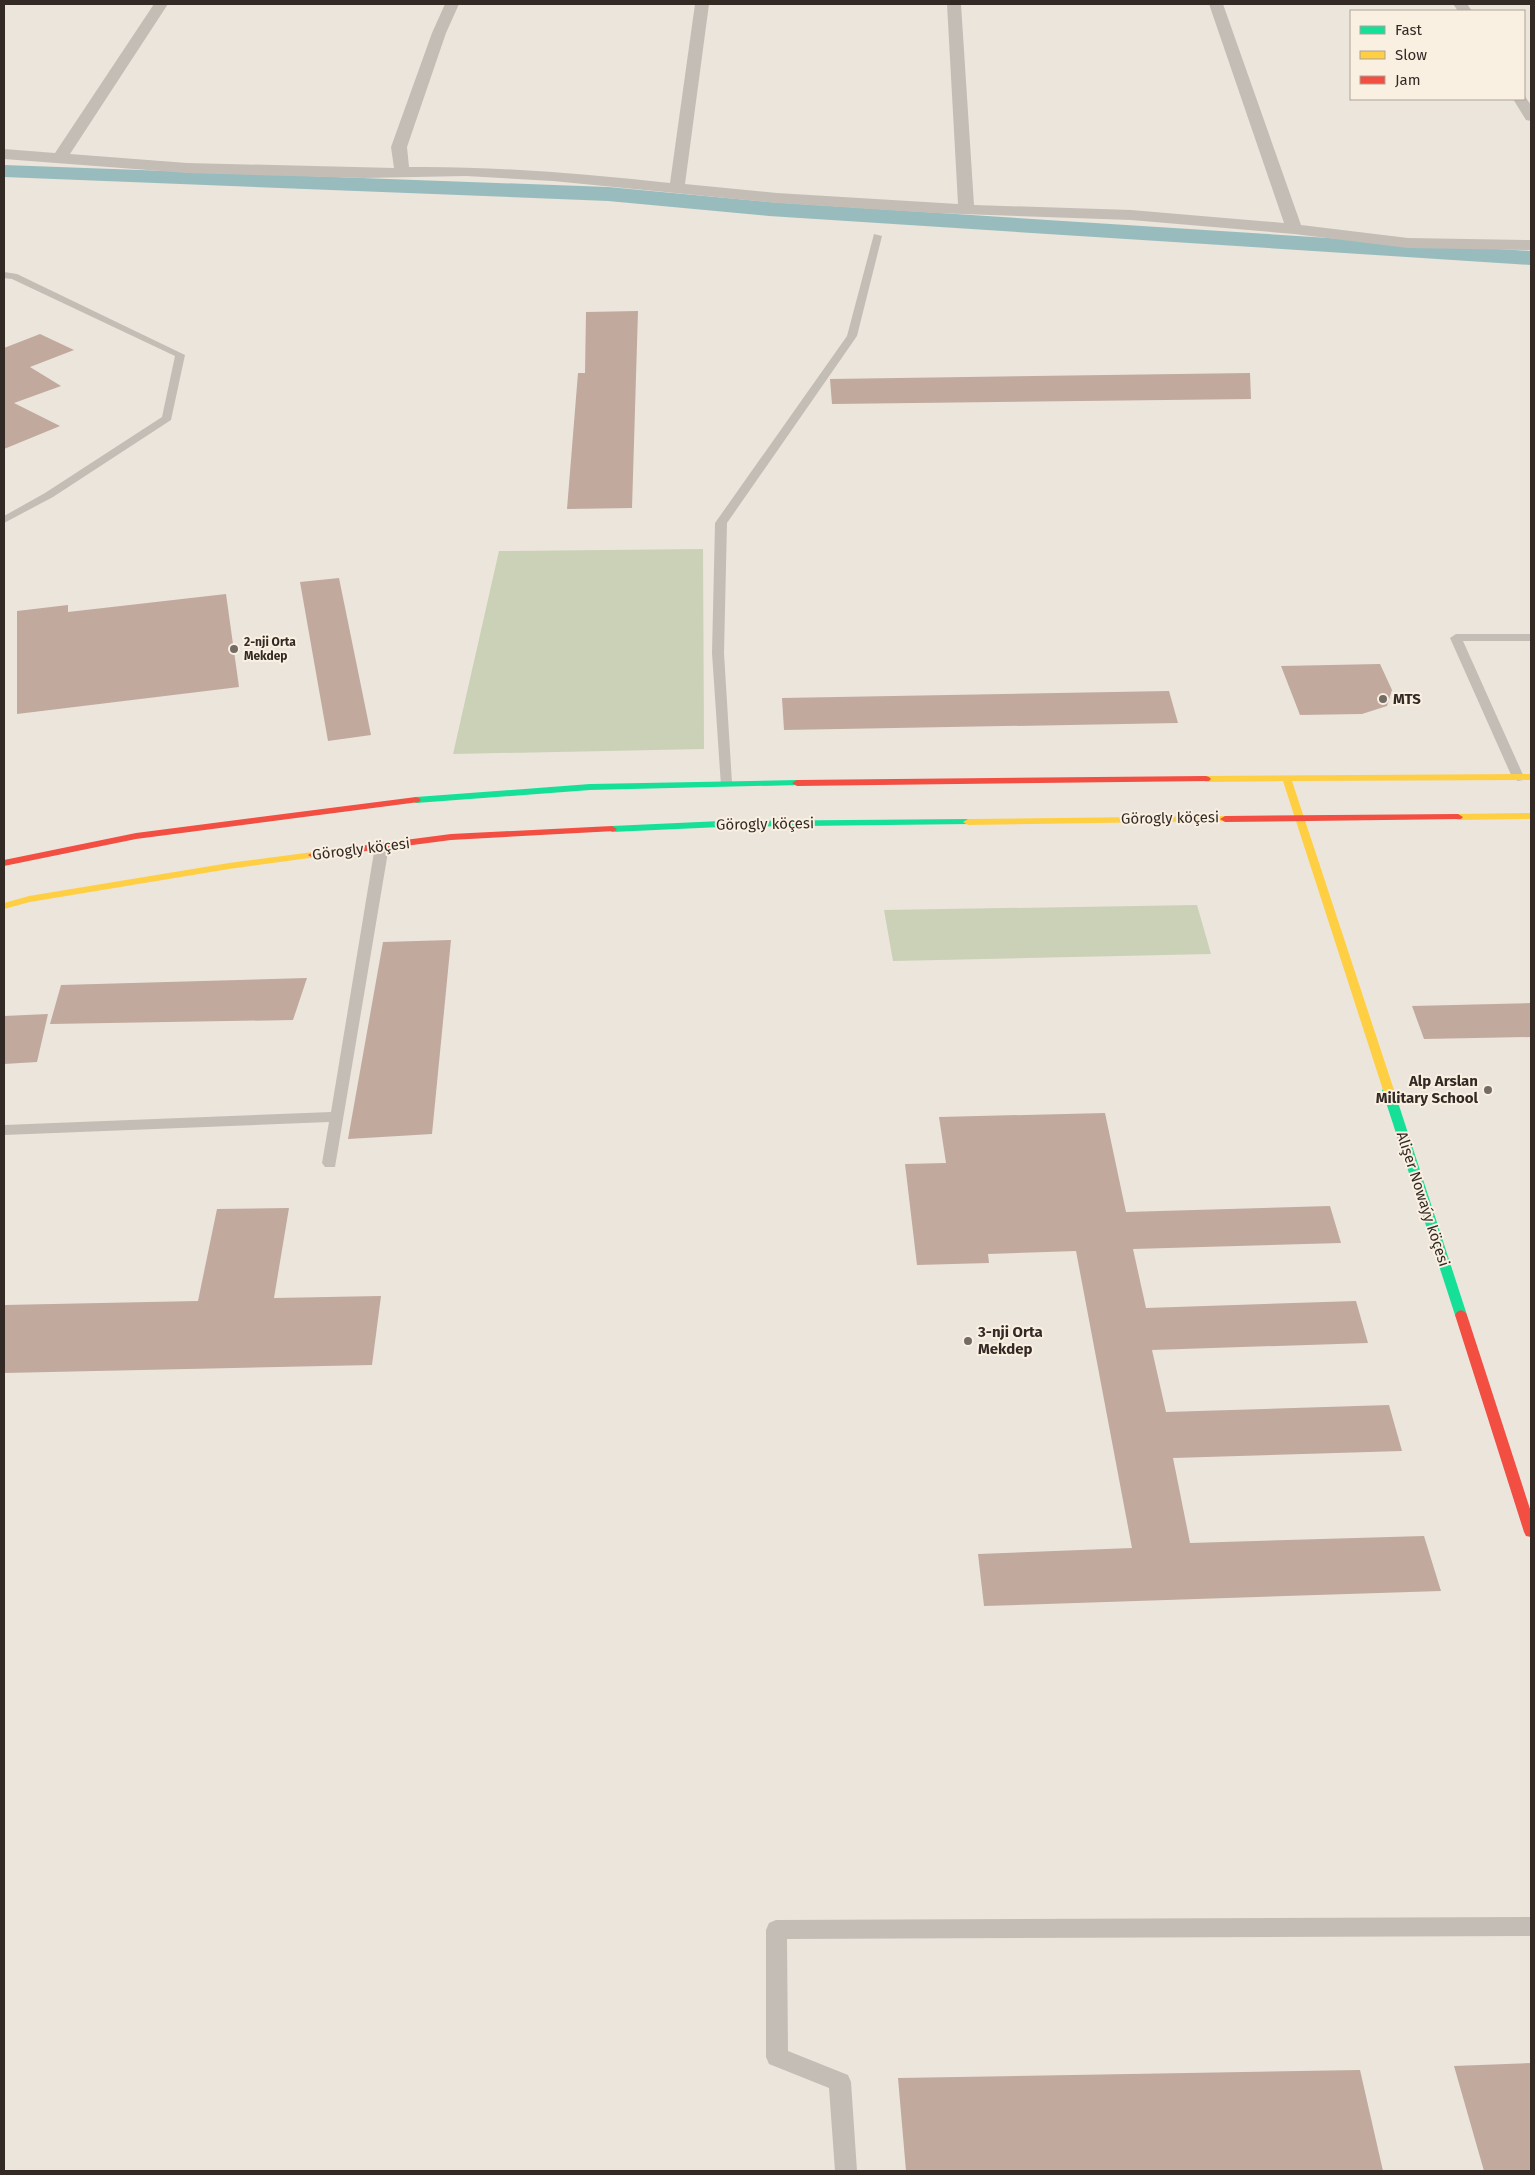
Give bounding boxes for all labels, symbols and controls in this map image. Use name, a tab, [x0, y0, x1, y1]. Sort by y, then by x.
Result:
legend	[1350, 10, 1525, 100]
text: Fast	[1395, 21, 1422, 39]
text: Slow	[1395, 46, 1427, 64]
text: Jam	[1395, 71, 1421, 89]
place label: 2-nji Orta Mekdep	[244, 635, 296, 663]
marker: 2-nji Orta Mekdep	[228, 643, 240, 655]
place label: MTS	[1393, 690, 1421, 708]
marker: MTS	[1377, 693, 1389, 705]
street label: Görogly köçesi	[1121, 808, 1219, 828]
street label: Görogly köçesi	[716, 814, 814, 834]
street label: Görogly köçesi	[311, 834, 411, 864]
place label: Alp Arslan Military School	[1376, 1072, 1479, 1107]
marker: Alp Arslan Military School	[1482, 1084, 1494, 1096]
street label: Alişer Nowaýy köçesi	[1393, 1129, 1453, 1269]
place label: 3-nji Orta Mekdep	[977, 1323, 1043, 1358]
marker: 3-nji Orta Mekdep	[962, 1335, 974, 1347]

